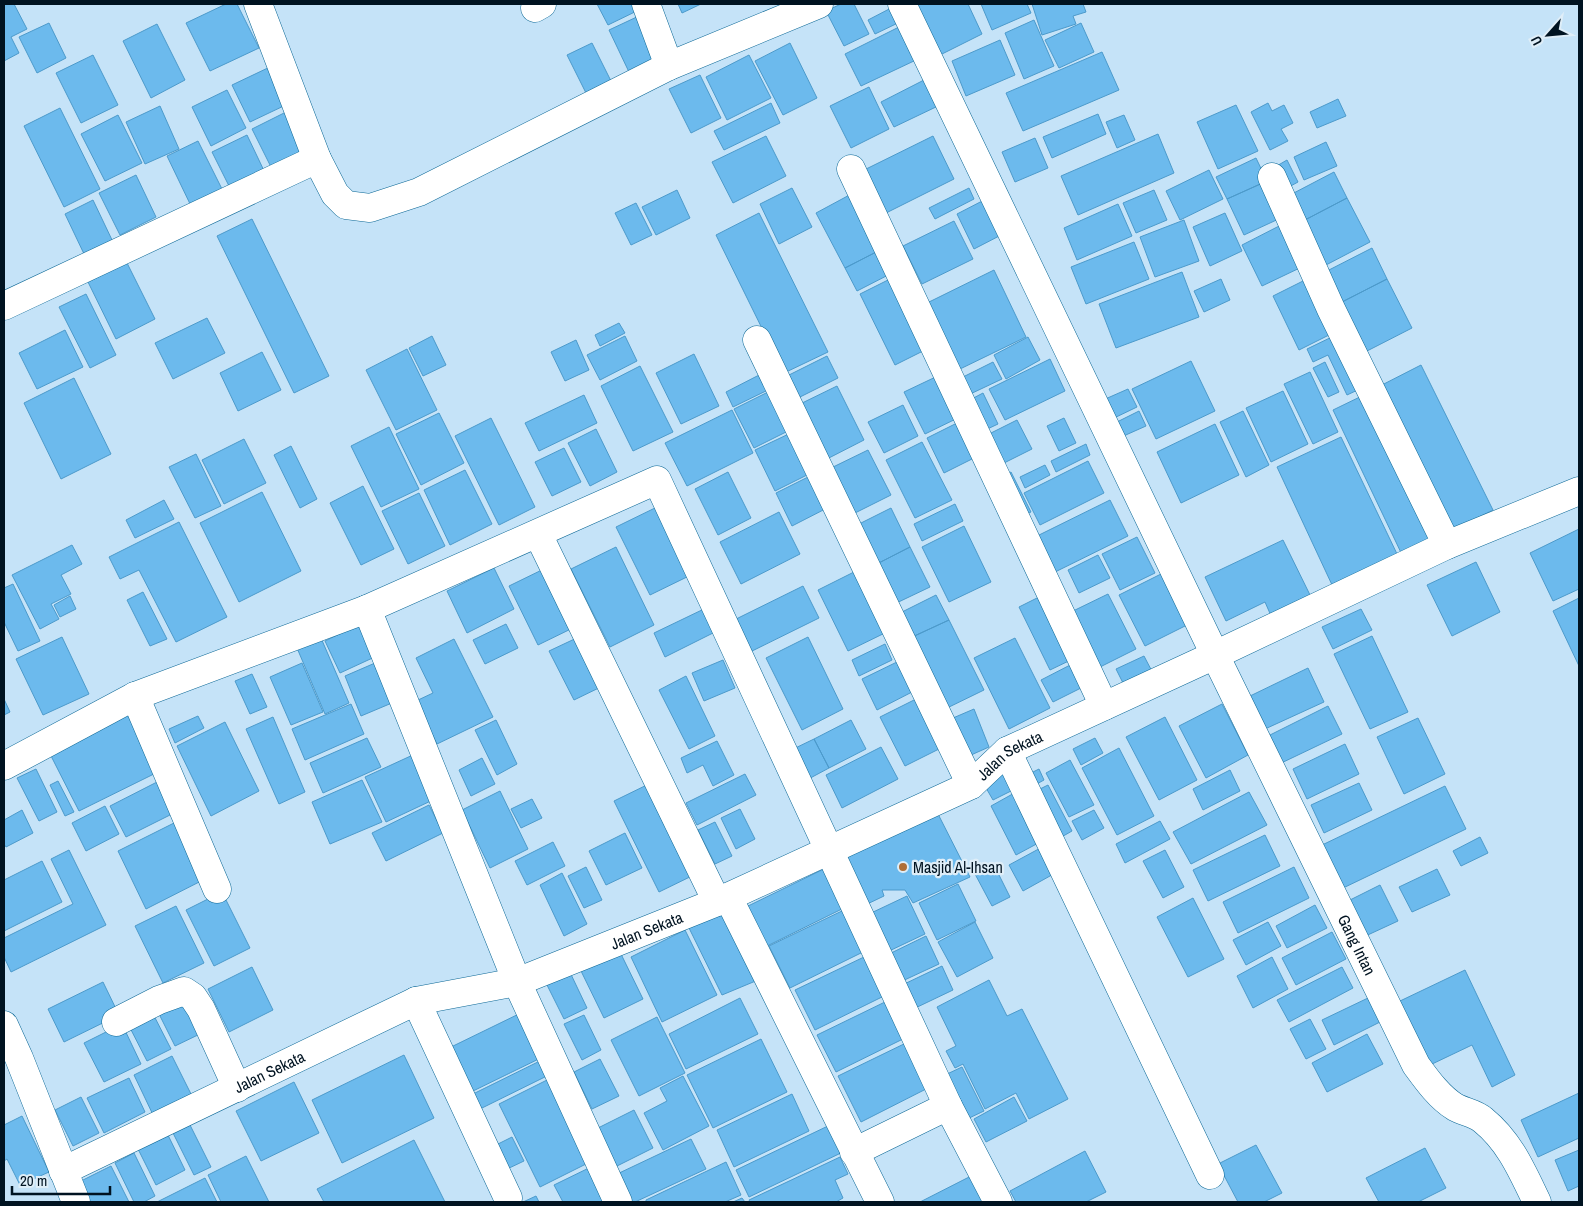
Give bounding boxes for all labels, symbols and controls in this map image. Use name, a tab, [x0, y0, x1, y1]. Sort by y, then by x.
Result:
north arrow	[1523, 10, 1573, 60]
text: U	[1527, 33, 1546, 49]
street label: Jalan Sekata	[972, 725, 1047, 785]
place label: Masjid Al-Ihsan	[913, 856, 1003, 878]
marker: Masjid Al-Ihsan	[897, 861, 909, 873]
street label: Jalan Sekata	[607, 906, 686, 955]
street label: Gang Intan	[1333, 911, 1381, 979]
street label: Jalan Sekata	[230, 1045, 309, 1098]
scale bar	[12, 1164, 110, 1196]
text: 20 m	[20, 1170, 47, 1191]

